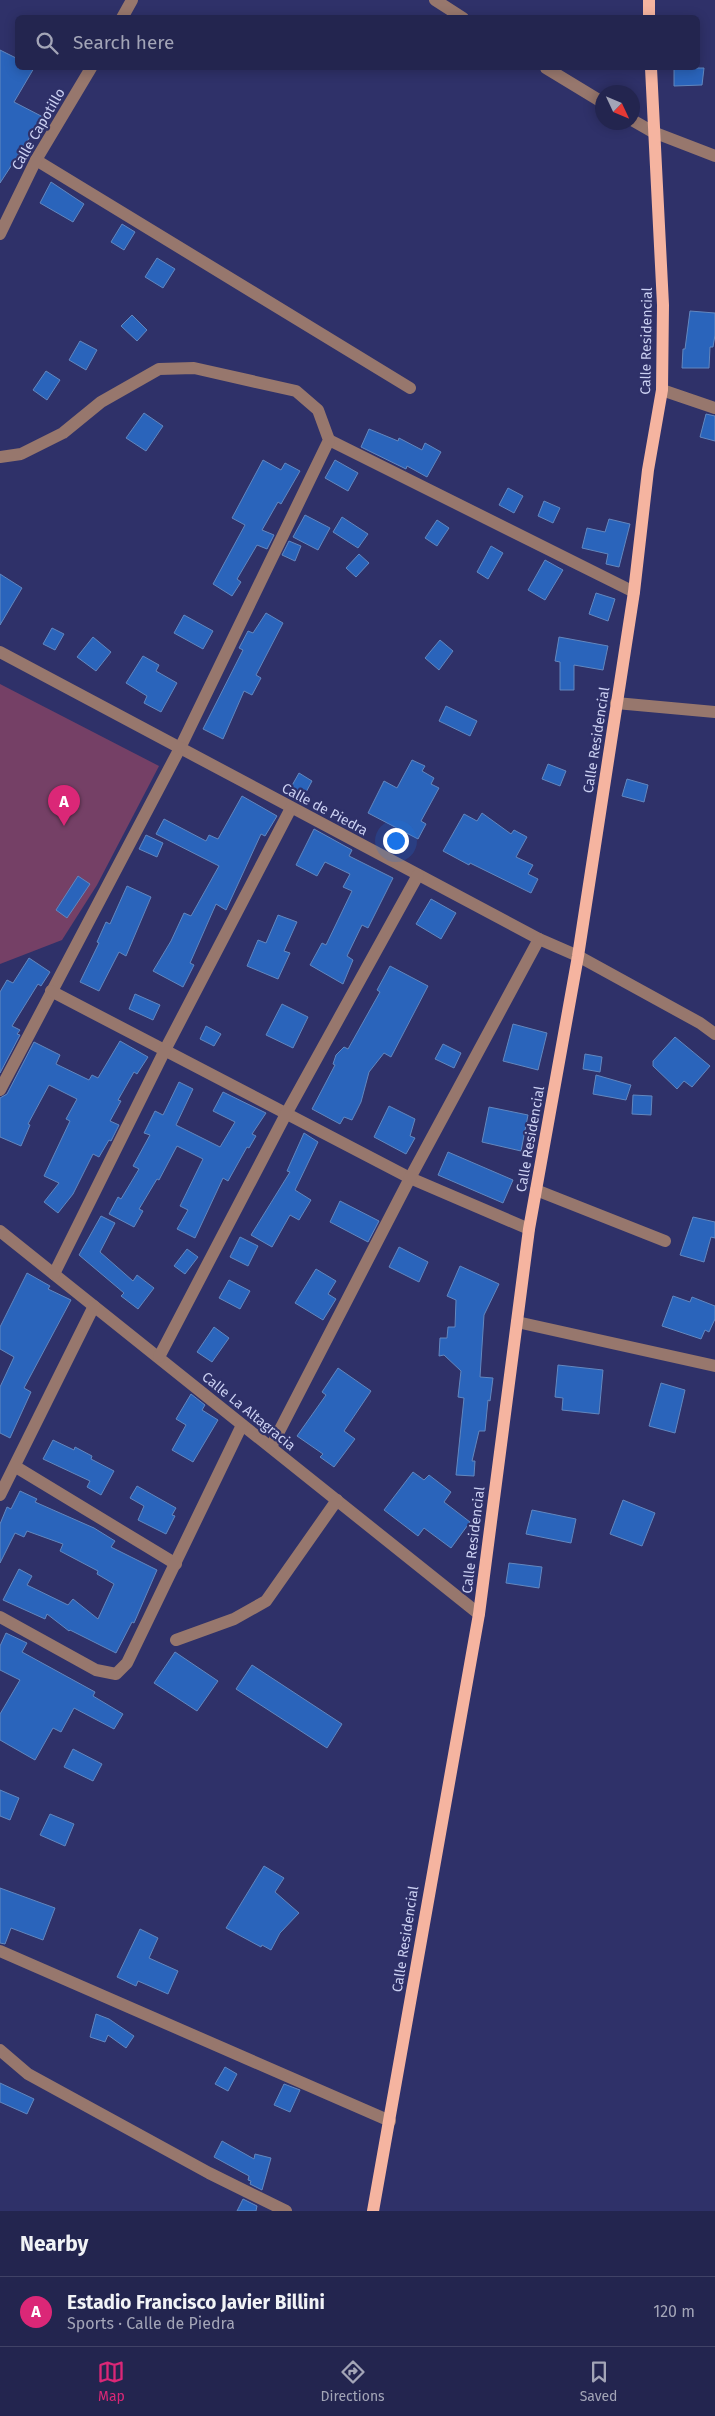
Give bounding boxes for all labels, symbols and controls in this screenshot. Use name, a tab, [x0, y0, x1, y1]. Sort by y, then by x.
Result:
search box	[15, 15, 700, 70]
icon: search	[33, 29, 61, 57]
text: Search here	[73, 31, 174, 54]
street label: Calle Capotillo	[8, 85, 69, 173]
north arrow	[595, 85, 640, 130]
street label: Calle Residencial	[637, 287, 656, 395]
street label: Calle Residencial	[580, 686, 613, 794]
street label: Calle de Piedra	[279, 780, 371, 839]
pin: A	[48, 785, 80, 826]
your location	[383, 828, 409, 854]
street label: Calle Residencial	[513, 1085, 548, 1193]
street label: Calle La Altagracia	[198, 1368, 299, 1454]
street label: Calle Residencial	[459, 1486, 488, 1594]
street label: Calle Residencial	[389, 1885, 422, 1993]
text: Nearby	[20, 2231, 88, 2257]
text: Estadio Francisco Javier Billini	[67, 2291, 325, 2314]
text: A	[31, 2302, 41, 2321]
text: 120 m	[653, 2302, 695, 2321]
text: Sports · Calle de Piedra	[67, 2314, 235, 2333]
tab: Map	[97, 2358, 125, 2405]
tab: Directions	[320, 2358, 385, 2405]
tab: Saved	[580, 2358, 618, 2405]

